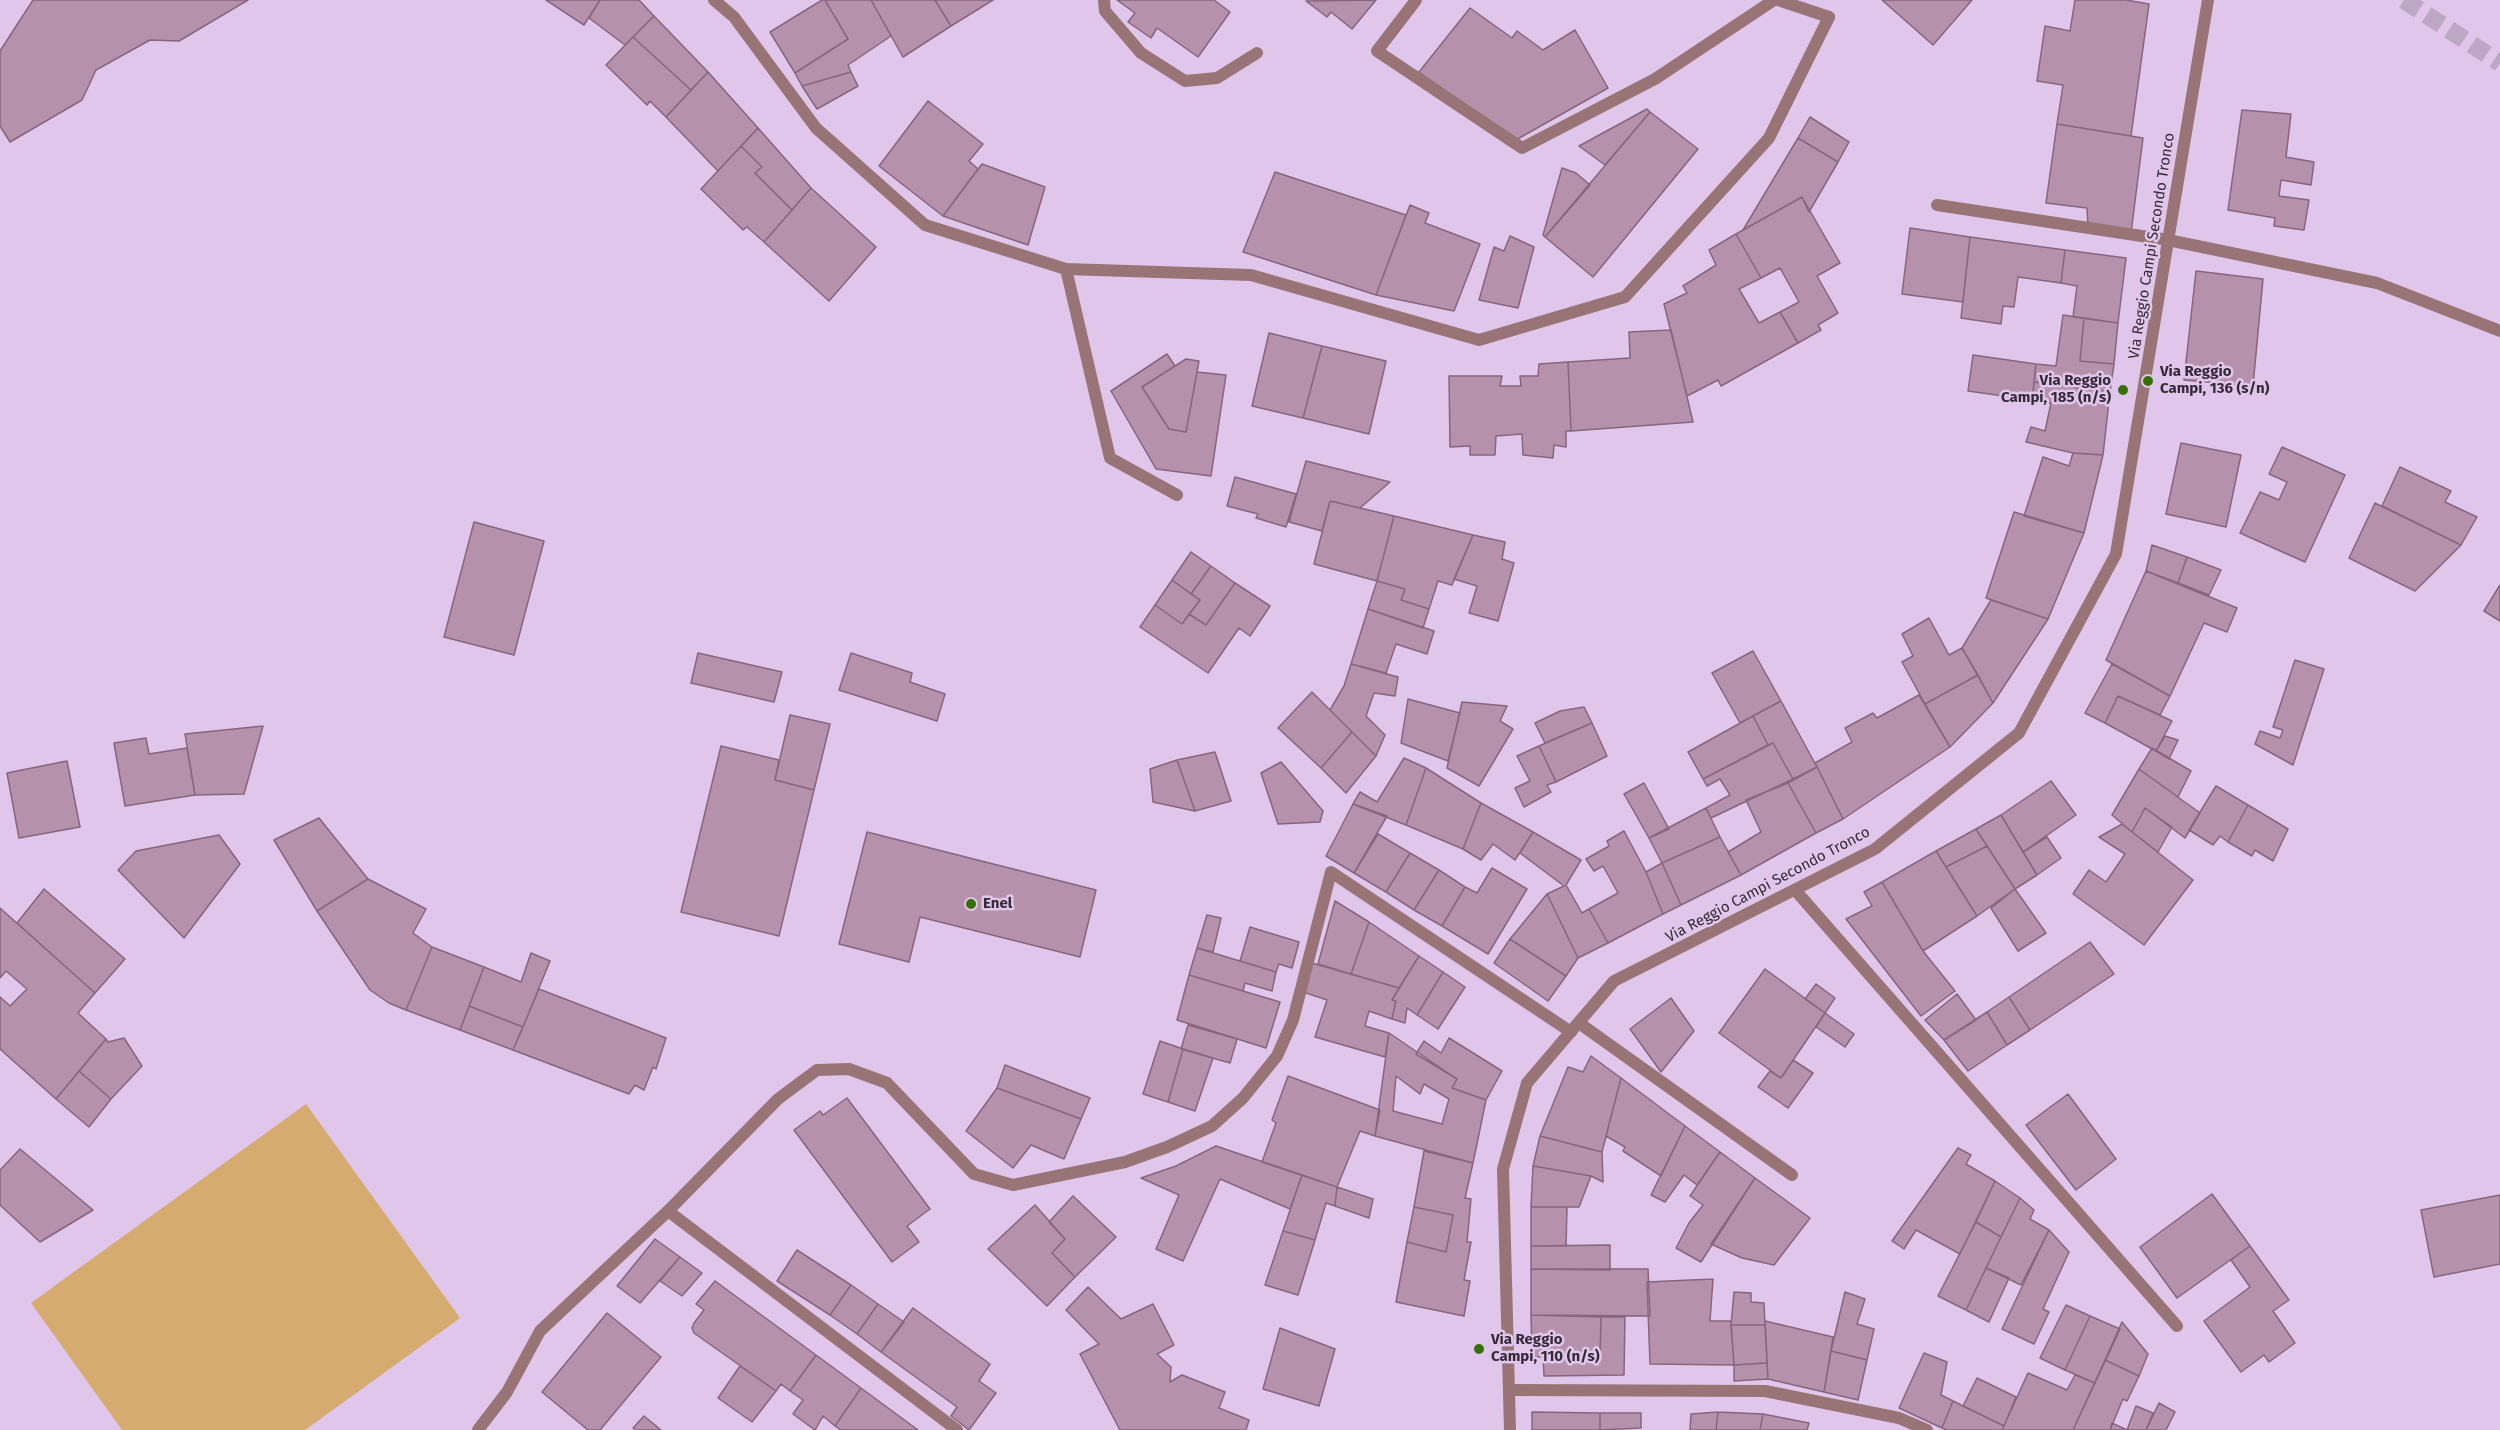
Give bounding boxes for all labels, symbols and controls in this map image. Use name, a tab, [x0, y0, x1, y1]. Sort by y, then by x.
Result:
street label: Via Reggio Campi Secondo Tronco	[2125, 132, 2179, 360]
place label: Via Reggio Campi, 136 (s/n)	[2160, 363, 2269, 398]
place label: Via Reggio Campi, 185 (n/s)	[2001, 372, 2111, 407]
marker: Via Reggio Campi, 136 (s/n)	[2141, 374, 2155, 388]
marker: Via Reggio Campi, 185 (n/s)	[2116, 383, 2130, 397]
street label: Via Reggio Campi Secondo Tronco	[1663, 823, 1873, 947]
place label: Enel	[983, 895, 1012, 913]
marker: Enel	[964, 897, 978, 911]
place label: Via Reggio Campi, 110 (n/s)	[1491, 1331, 1600, 1366]
marker: Via Reggio Campi, 110 (n/s)	[1472, 1342, 1486, 1356]

